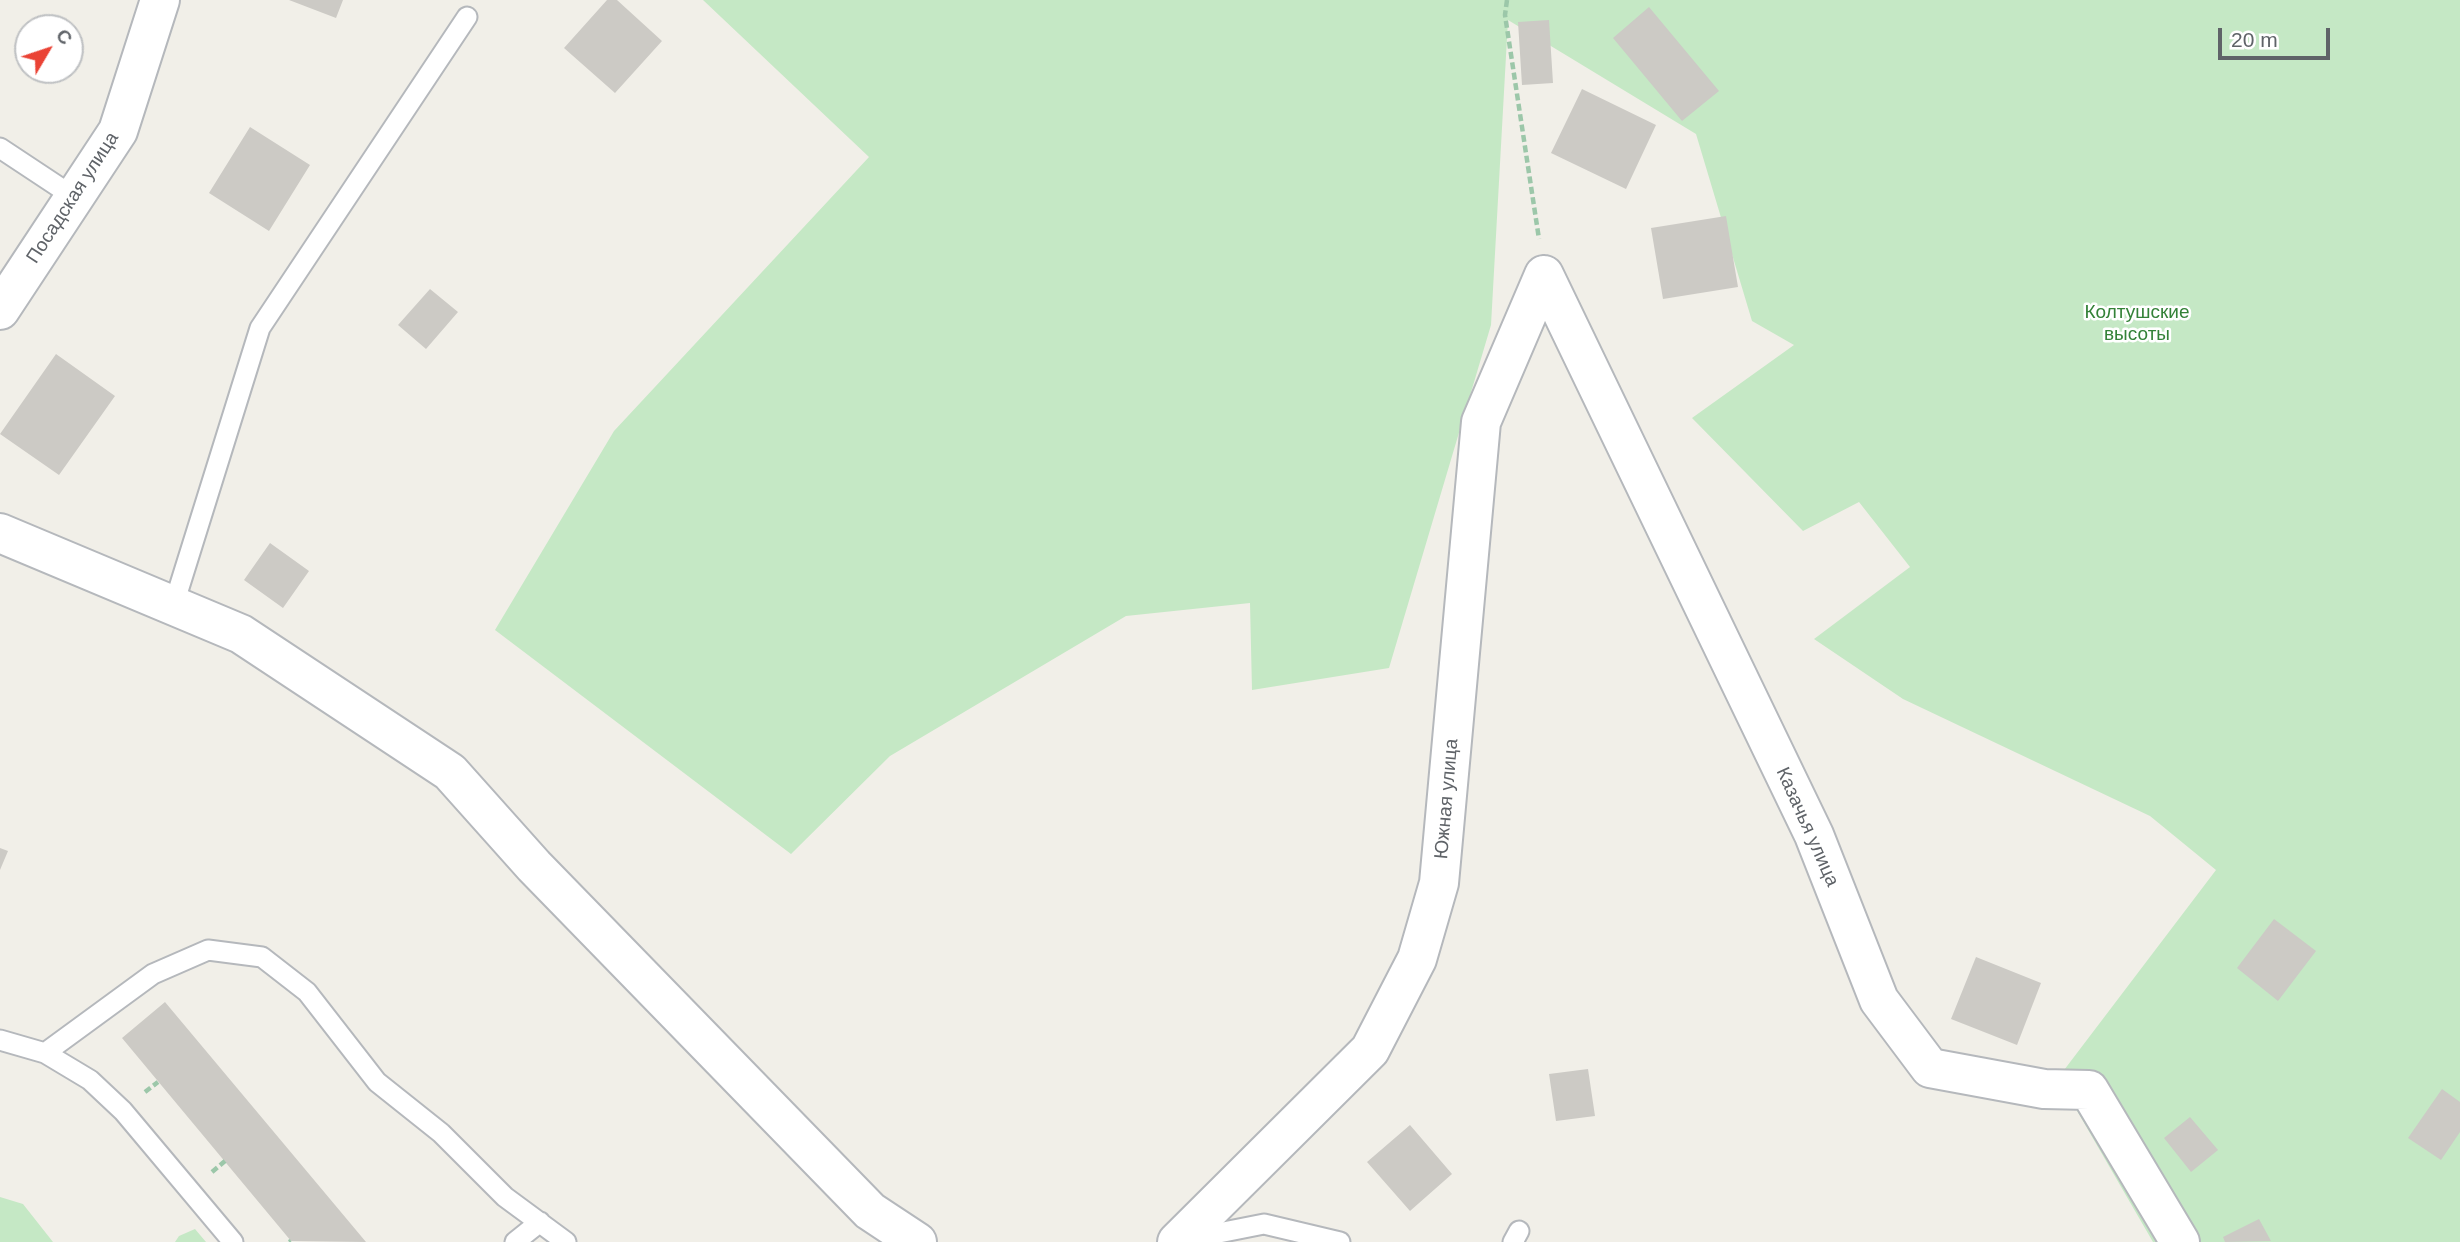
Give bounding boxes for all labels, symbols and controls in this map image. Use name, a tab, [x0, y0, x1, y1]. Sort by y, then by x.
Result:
north arrow	[14, 14, 84, 84]
scale bar	[2222, 14, 2334, 58]
text: С	[52, 25, 77, 49]
text: 20 m	[2231, 28, 2278, 51]
street label: Посадская улица	[22, 128, 124, 268]
park label: Колтушские высоты	[2085, 302, 2189, 346]
street label: Южная улица	[1430, 738, 1464, 860]
street label: Казачья улица	[1771, 764, 1843, 890]

